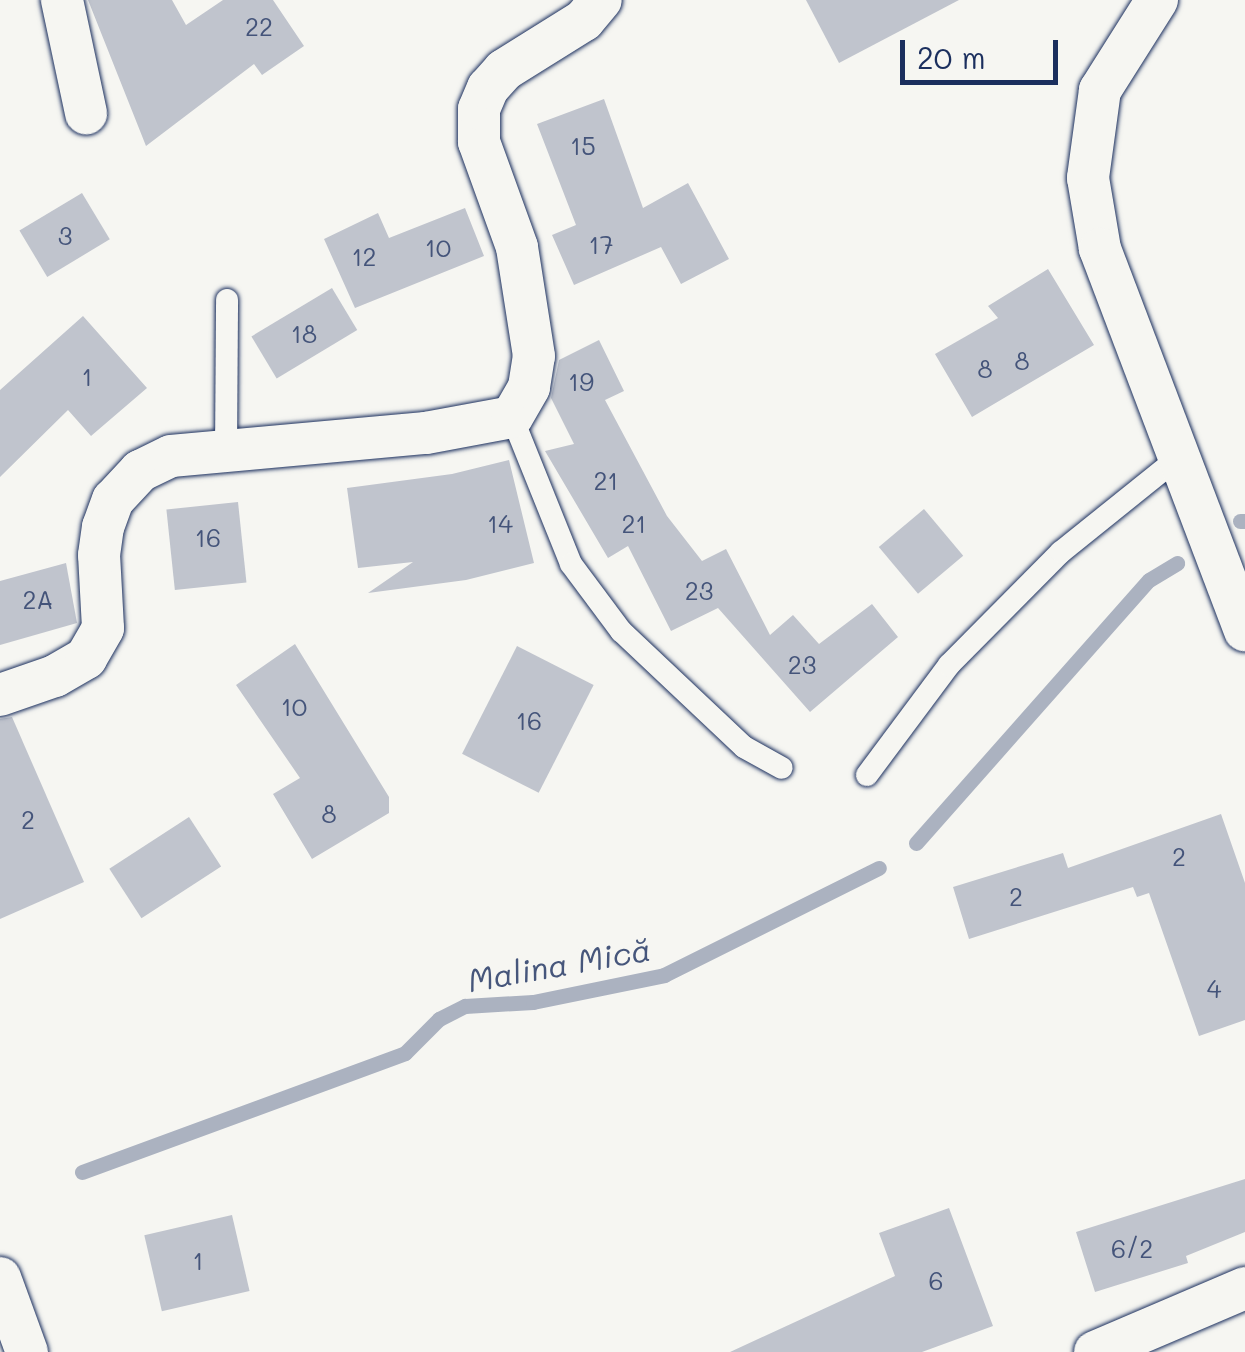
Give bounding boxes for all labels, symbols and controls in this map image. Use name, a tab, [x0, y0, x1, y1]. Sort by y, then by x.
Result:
house number: 22	[245, 11, 273, 41]
scale bar	[905, 20, 1062, 82]
text: 20 m	[917, 37, 986, 77]
house number: 15	[570, 130, 596, 160]
house number: 3	[58, 220, 72, 250]
house number: 17	[588, 229, 614, 259]
house number: 10	[425, 232, 451, 262]
house number: 12	[351, 241, 377, 271]
house number: 18	[291, 318, 317, 348]
house number: 8	[1014, 345, 1030, 375]
house number: 8	[977, 353, 993, 383]
house number: 1	[81, 361, 93, 391]
house number: 19	[568, 366, 594, 396]
house number: 21	[593, 465, 619, 495]
house number: 14	[487, 508, 513, 538]
house number: 21	[621, 508, 647, 538]
house number: 16	[195, 522, 221, 552]
house number: 23	[685, 575, 713, 605]
house number: 2A	[22, 584, 54, 614]
house number: 23	[788, 649, 816, 679]
house number: 10	[281, 691, 307, 721]
house number: 16	[516, 705, 542, 735]
house number: 8	[321, 798, 337, 828]
house number: 2	[21, 804, 35, 834]
house number: 2	[1172, 841, 1186, 871]
house number: 2	[1009, 881, 1023, 911]
water label: Malina Mică	[464, 929, 654, 999]
house number: 4	[1207, 973, 1221, 1003]
house number: 6/2	[1111, 1233, 1153, 1263]
house number: 1	[192, 1245, 204, 1275]
house number: 6	[928, 1265, 944, 1295]

